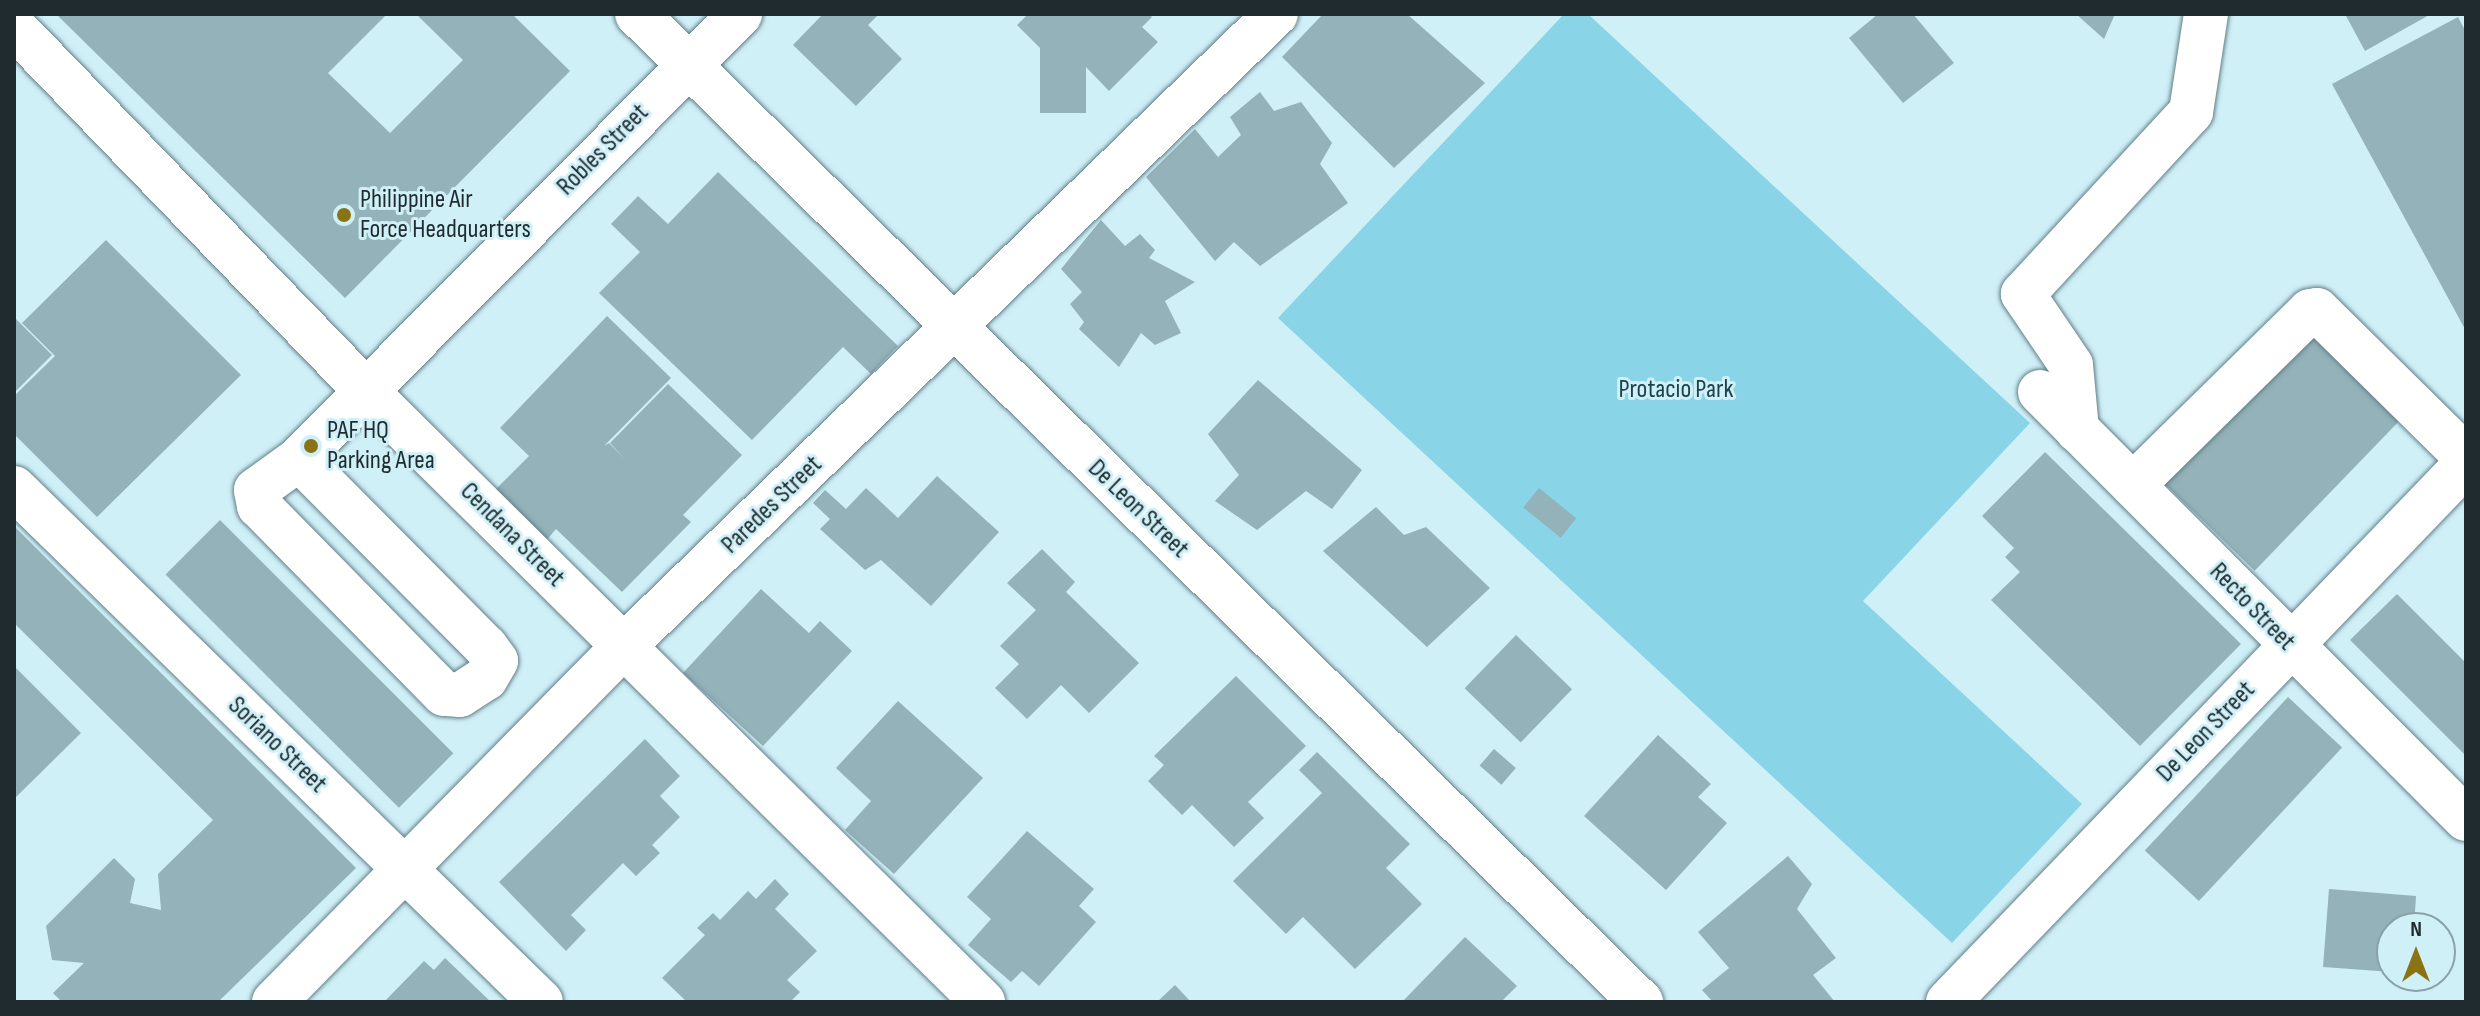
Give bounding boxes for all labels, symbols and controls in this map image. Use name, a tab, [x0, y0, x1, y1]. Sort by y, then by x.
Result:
street label: Robles Street	[551, 98, 655, 202]
place label: Philippine Air Force Headquarters	[360, 184, 531, 246]
marker: Philippine Air Force Headquarters	[335, 206, 353, 224]
park label: Protacio Park	[1619, 374, 1733, 406]
place label: PAF HQ Parking Area	[327, 415, 435, 476]
marker: PAF HQ Parking Area	[302, 437, 320, 455]
street label: Paredes Street	[715, 449, 829, 561]
street label: De Leon Street	[1081, 453, 1195, 565]
street label: Cendana Street	[453, 476, 571, 594]
street label: Recto Street	[2203, 557, 2301, 657]
street label: De Leon Street	[2150, 675, 2262, 789]
street label: Soriano Street	[221, 690, 333, 800]
north arrow	[2376, 912, 2456, 992]
text: N	[2410, 916, 2422, 943]

